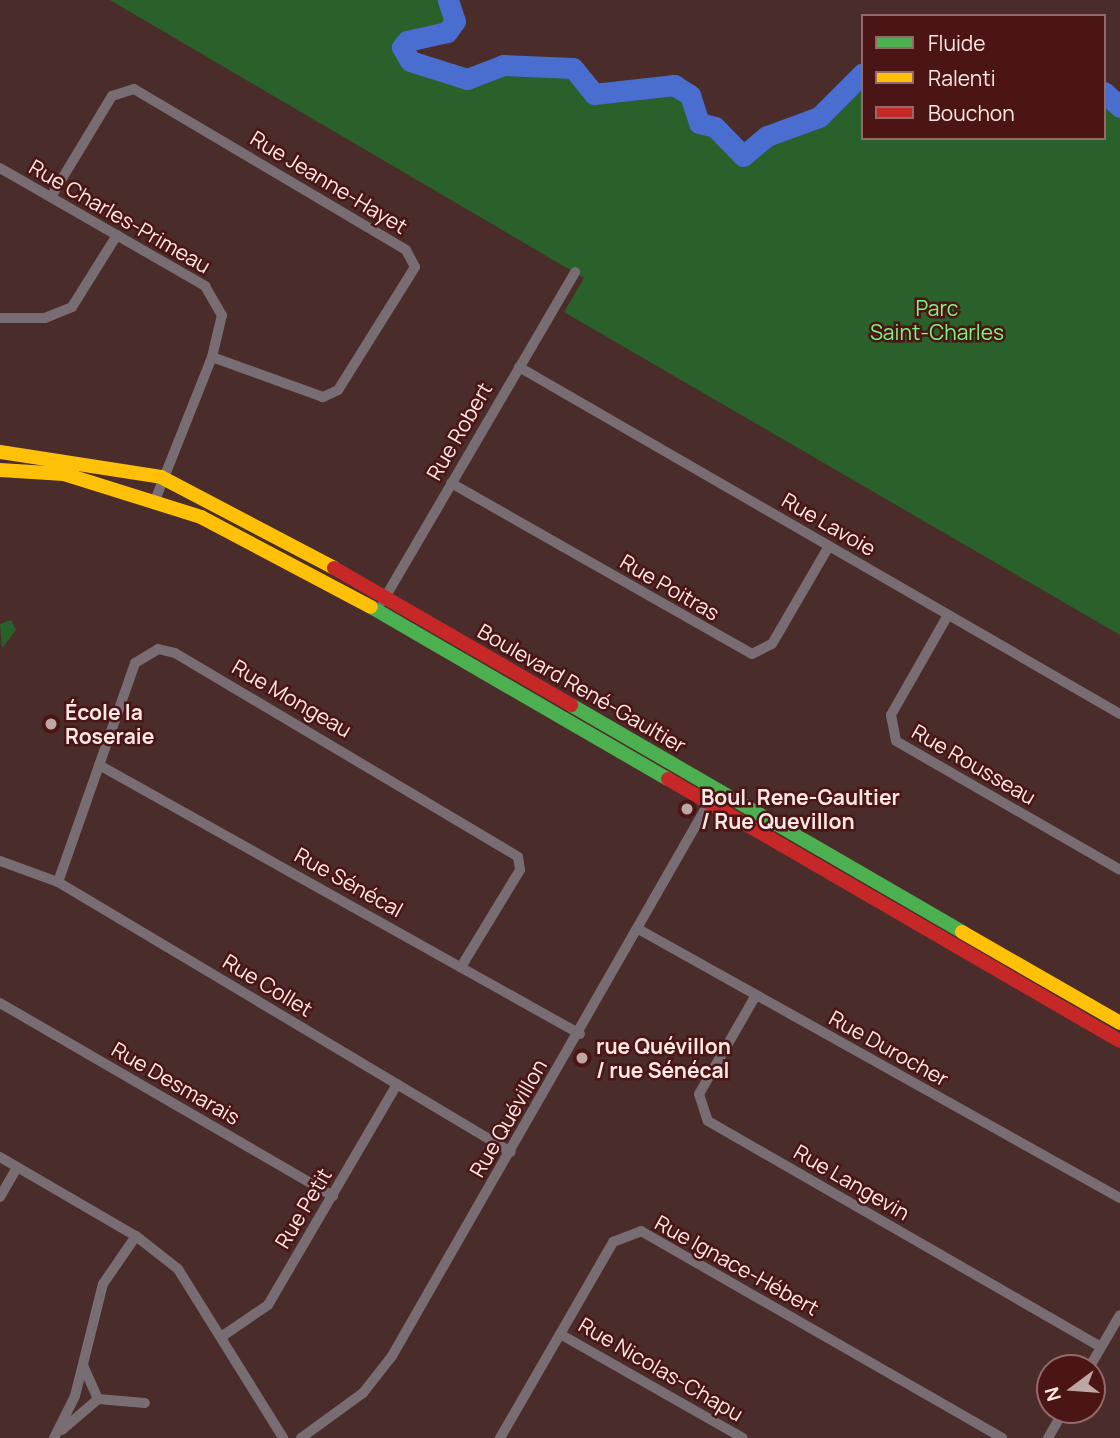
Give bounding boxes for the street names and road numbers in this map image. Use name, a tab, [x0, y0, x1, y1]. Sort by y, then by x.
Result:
street label: Rue Jeanne-Hayet	[246, 125, 412, 239]
street label: Rue Charles-Primeau	[25, 154, 215, 278]
street label: Rue Robert	[421, 378, 497, 484]
street label: Rue Lavoie	[778, 487, 880, 561]
street label: Rue Poitras	[616, 548, 724, 626]
street label: Boulevard René-Gaultier	[474, 618, 690, 758]
street label: Rue Mongeau	[228, 654, 356, 742]
street label: Rue Rousseau	[908, 718, 1040, 810]
street label: Rue Sénécal	[290, 842, 408, 922]
street label: Rue Collet	[219, 948, 317, 1022]
street label: Rue Durocher	[825, 1005, 953, 1091]
street label: Rue Desmarais	[107, 1036, 245, 1130]
street label: Rue Quévillon	[464, 1055, 552, 1181]
street label: Rue Langevin	[790, 1139, 914, 1225]
street label: Rue Petit	[269, 1163, 337, 1253]
street label: Rue Ignace-Hébert	[651, 1210, 823, 1320]
street label: Rue Nicolas-Chapu	[574, 1312, 748, 1426]

